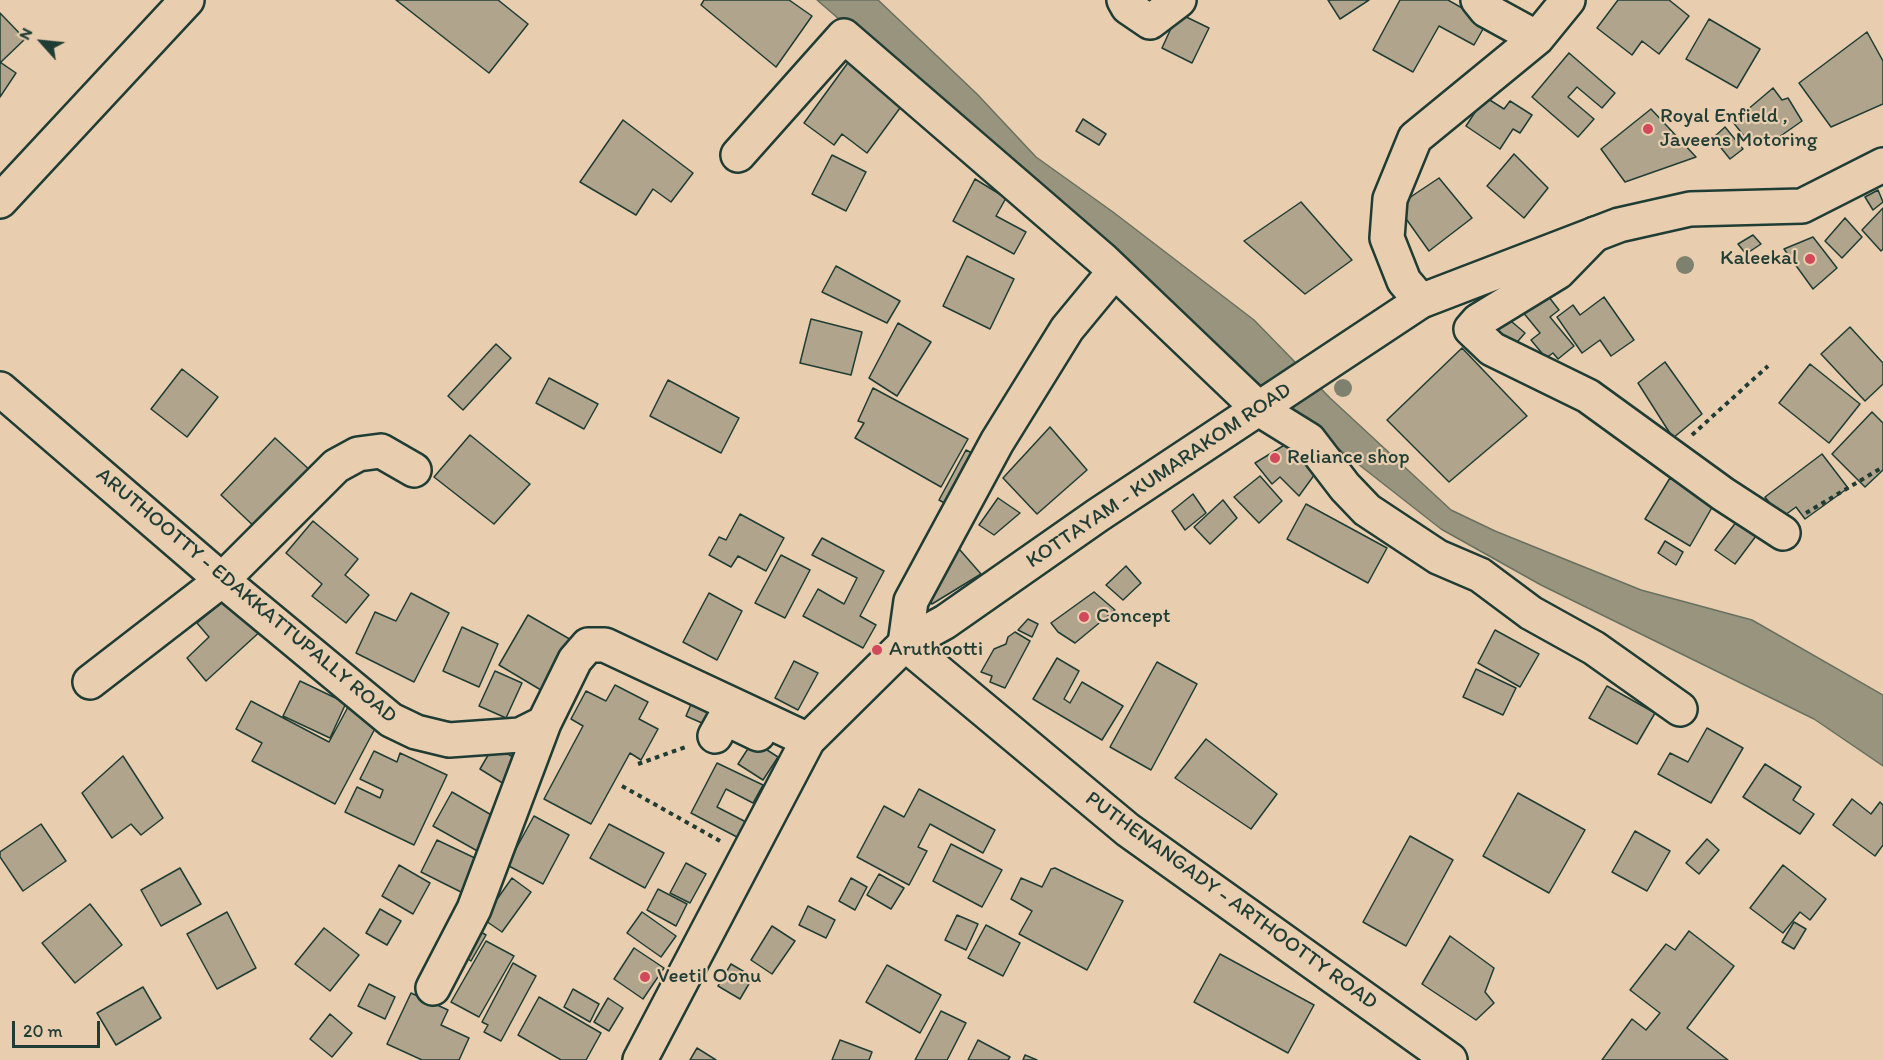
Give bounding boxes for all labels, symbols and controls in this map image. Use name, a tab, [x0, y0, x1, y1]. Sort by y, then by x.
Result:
north arrow	[12, 12, 72, 72]
text: N	[15, 24, 36, 43]
place label: Royal Enfield , Javeens Motoring	[1660, 104, 1817, 154]
marker: Royal Enfield , Javeens Motoring	[1641, 122, 1655, 136]
place label: Kaleekal	[1720, 246, 1798, 272]
marker: Kaleekal	[1803, 252, 1817, 266]
street label: KOTTAYAM - KUMARAKOM ROAD	[1022, 378, 1296, 574]
place label: Reliance shop	[1287, 445, 1410, 471]
marker: Reliance shop	[1268, 451, 1282, 465]
street label: ARUTHOOTTY - EDAKKATTUPALLY ROAD	[91, 463, 401, 729]
place label: Concept	[1096, 604, 1171, 630]
marker: Concept	[1077, 610, 1091, 624]
place label: Aruthootti	[889, 637, 983, 663]
marker: Aruthootti	[870, 643, 884, 657]
street label: PUTHENANGADY - ARTHOOTTY ROAD	[1080, 786, 1382, 1016]
place label: Veetil Oonu	[657, 964, 762, 990]
marker: Veetil Oonu	[638, 970, 652, 984]
scale bar	[15, 1009, 104, 1047]
text: 20 m	[23, 1020, 63, 1042]

